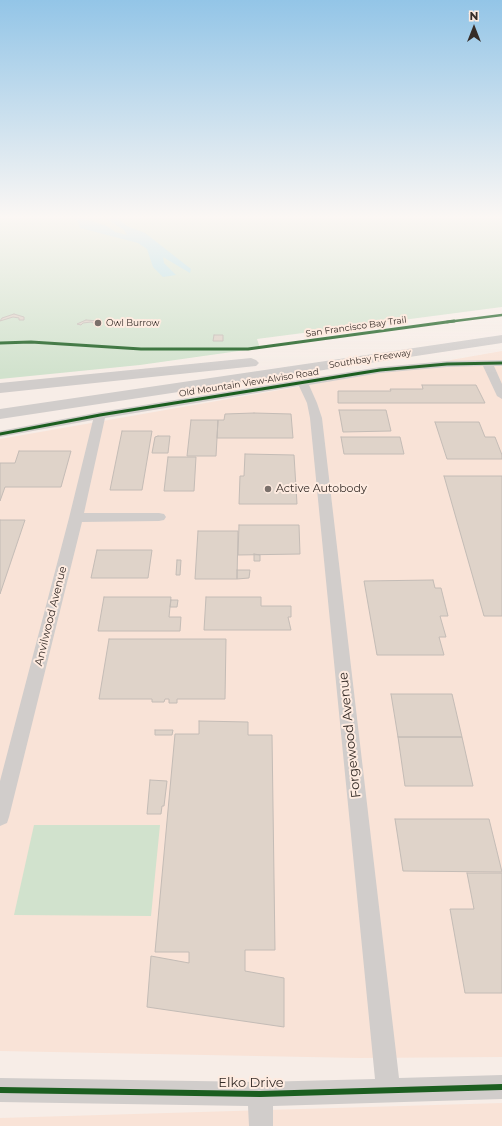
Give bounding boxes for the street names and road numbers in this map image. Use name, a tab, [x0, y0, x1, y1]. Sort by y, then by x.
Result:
street label: San Francisco Bay Trail	[305, 315, 407, 339]
street label: Southbay Freeway	[328, 347, 412, 371]
street label: Old Mountain View-Alviso Road	[178, 367, 320, 399]
street label: Anvilwood Avenue	[32, 565, 70, 667]
street label: Forgewood Avenue	[336, 671, 364, 799]
street label: Elko Drive	[218, 1075, 284, 1091]

